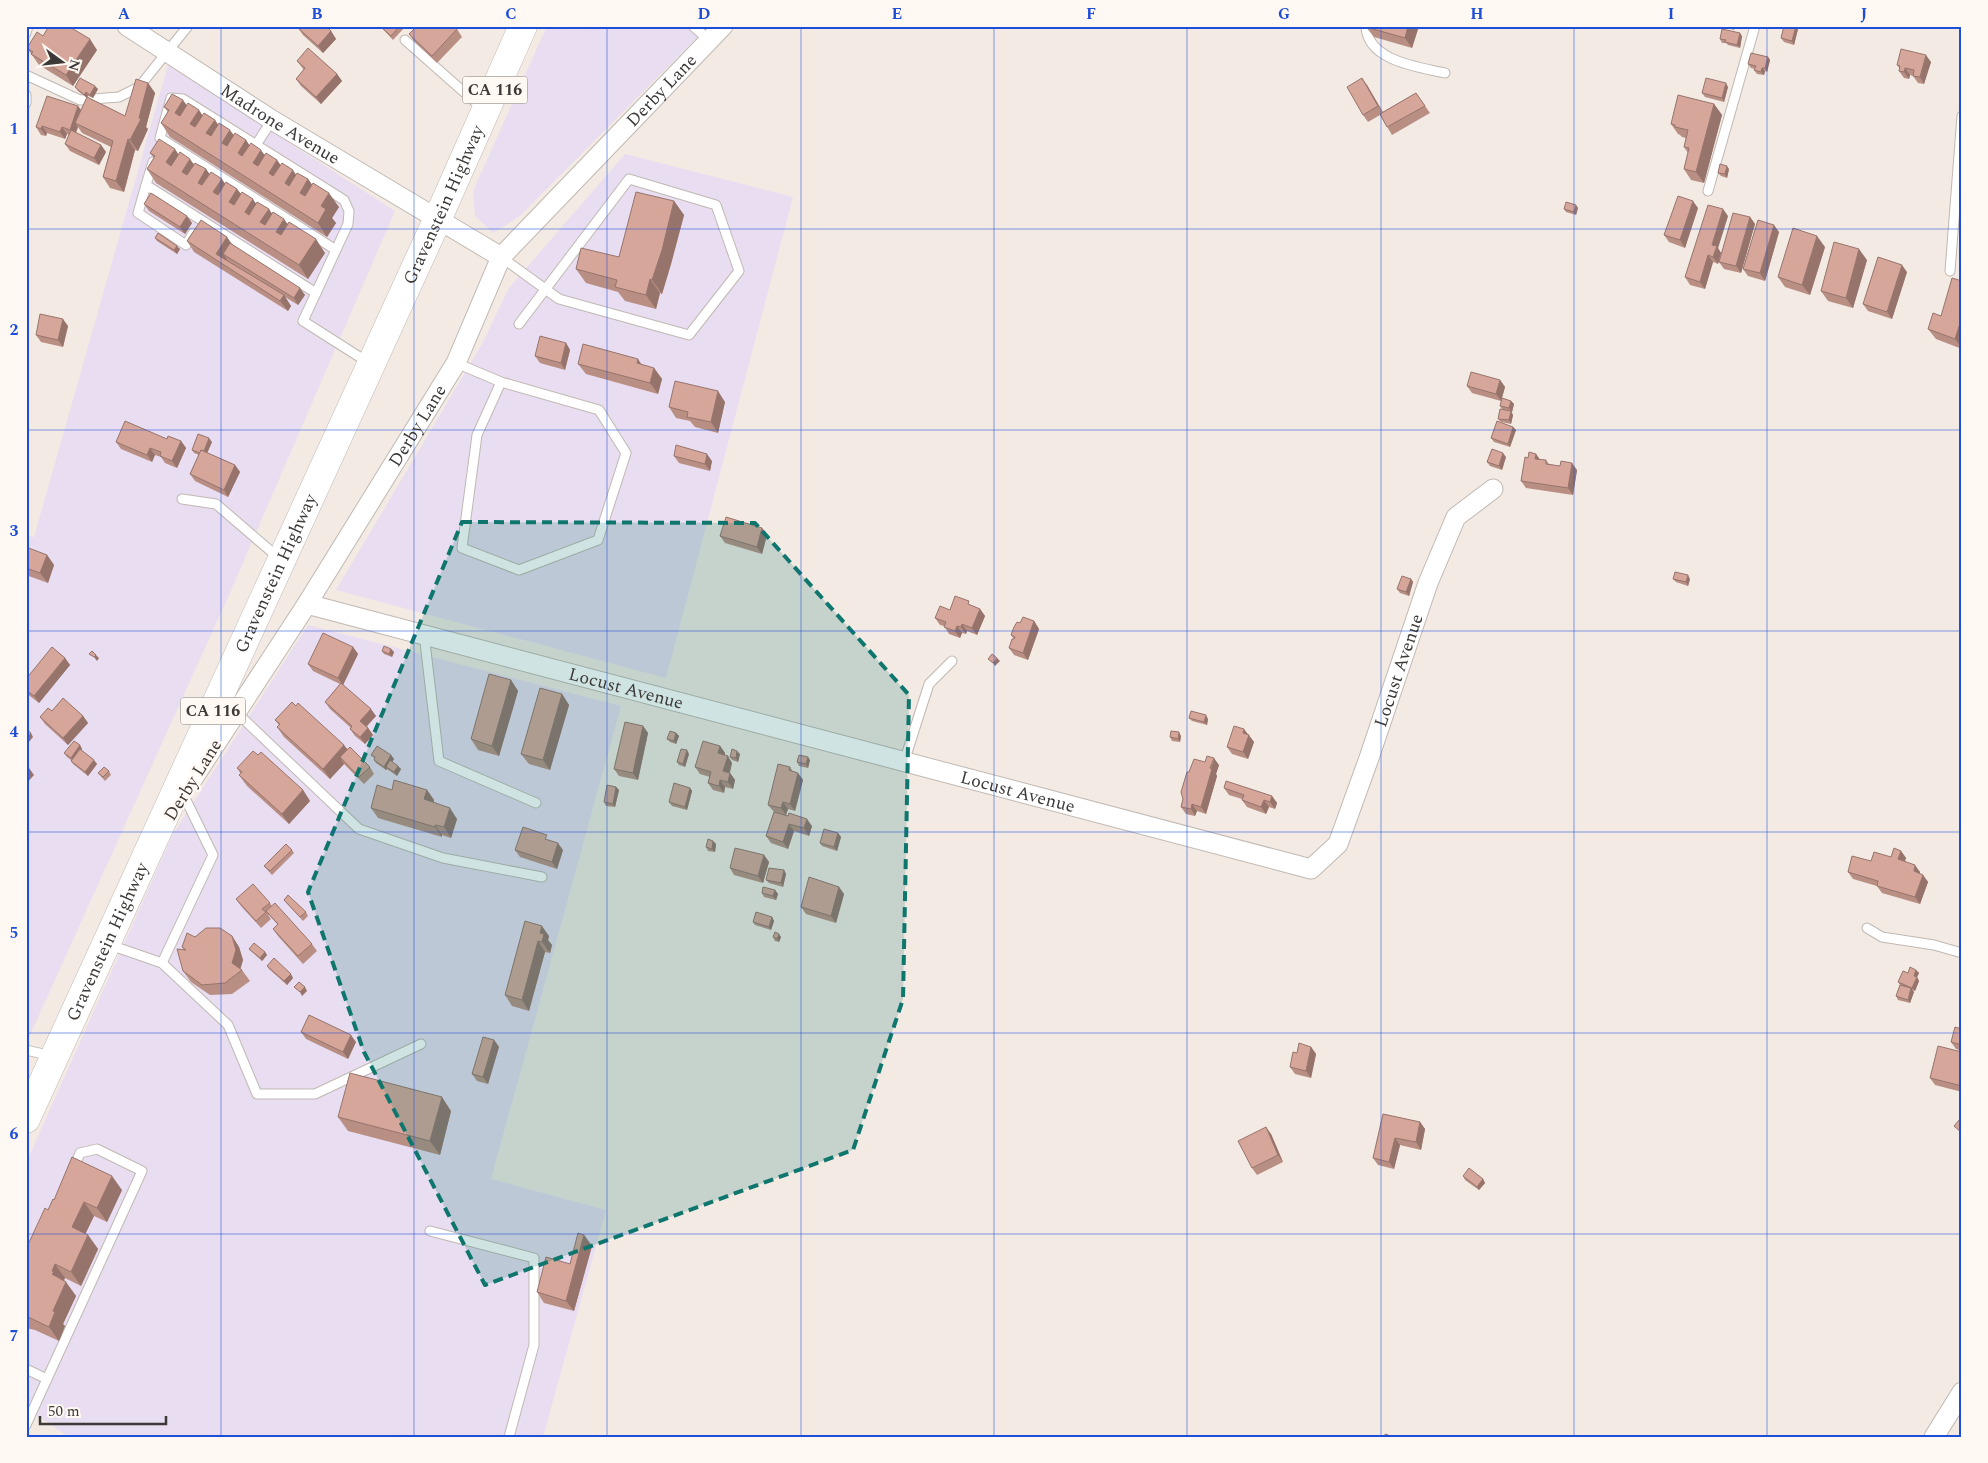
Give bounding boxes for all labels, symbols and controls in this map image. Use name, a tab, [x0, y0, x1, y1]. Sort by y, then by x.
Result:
text: A	[118, 2, 131, 26]
text: B	[311, 2, 323, 26]
text: C	[505, 2, 517, 26]
text: D	[698, 2, 711, 26]
text: E	[892, 2, 902, 26]
text: F	[1086, 2, 1096, 26]
text: G	[1278, 2, 1290, 26]
text: H	[1470, 2, 1484, 26]
text: I	[1668, 2, 1674, 26]
text: J	[1861, 2, 1868, 26]
north arrow	[38, 38, 88, 88]
street label: Derby Lane	[619, 48, 703, 133]
text: N	[62, 57, 86, 73]
road number: CA 116	[462, 76, 528, 104]
street label: Madrone Avenue	[215, 77, 345, 171]
text: 1	[10, 117, 18, 141]
street label: Gravenstein Highway	[396, 119, 492, 289]
text: 2	[10, 318, 19, 342]
street label: Derby Lane	[382, 379, 453, 472]
street label: Gravenstein Highway	[227, 488, 324, 657]
text: 3	[10, 519, 19, 543]
street label: Locust Avenue	[1367, 610, 1430, 731]
street label: Locust Avenue	[566, 660, 687, 716]
road number: CA 116	[180, 698, 246, 724]
text: 4	[10, 720, 19, 744]
street label: Derby Lane	[157, 734, 229, 826]
street label: Locust Avenue	[957, 763, 1078, 820]
street label: Gravenstein Highway	[59, 856, 156, 1026]
text: 5	[10, 921, 18, 945]
text: 6	[10, 1122, 19, 1146]
text: 7	[10, 1324, 19, 1348]
scale bar	[40, 1393, 166, 1425]
text: 50 m	[48, 1400, 80, 1423]

